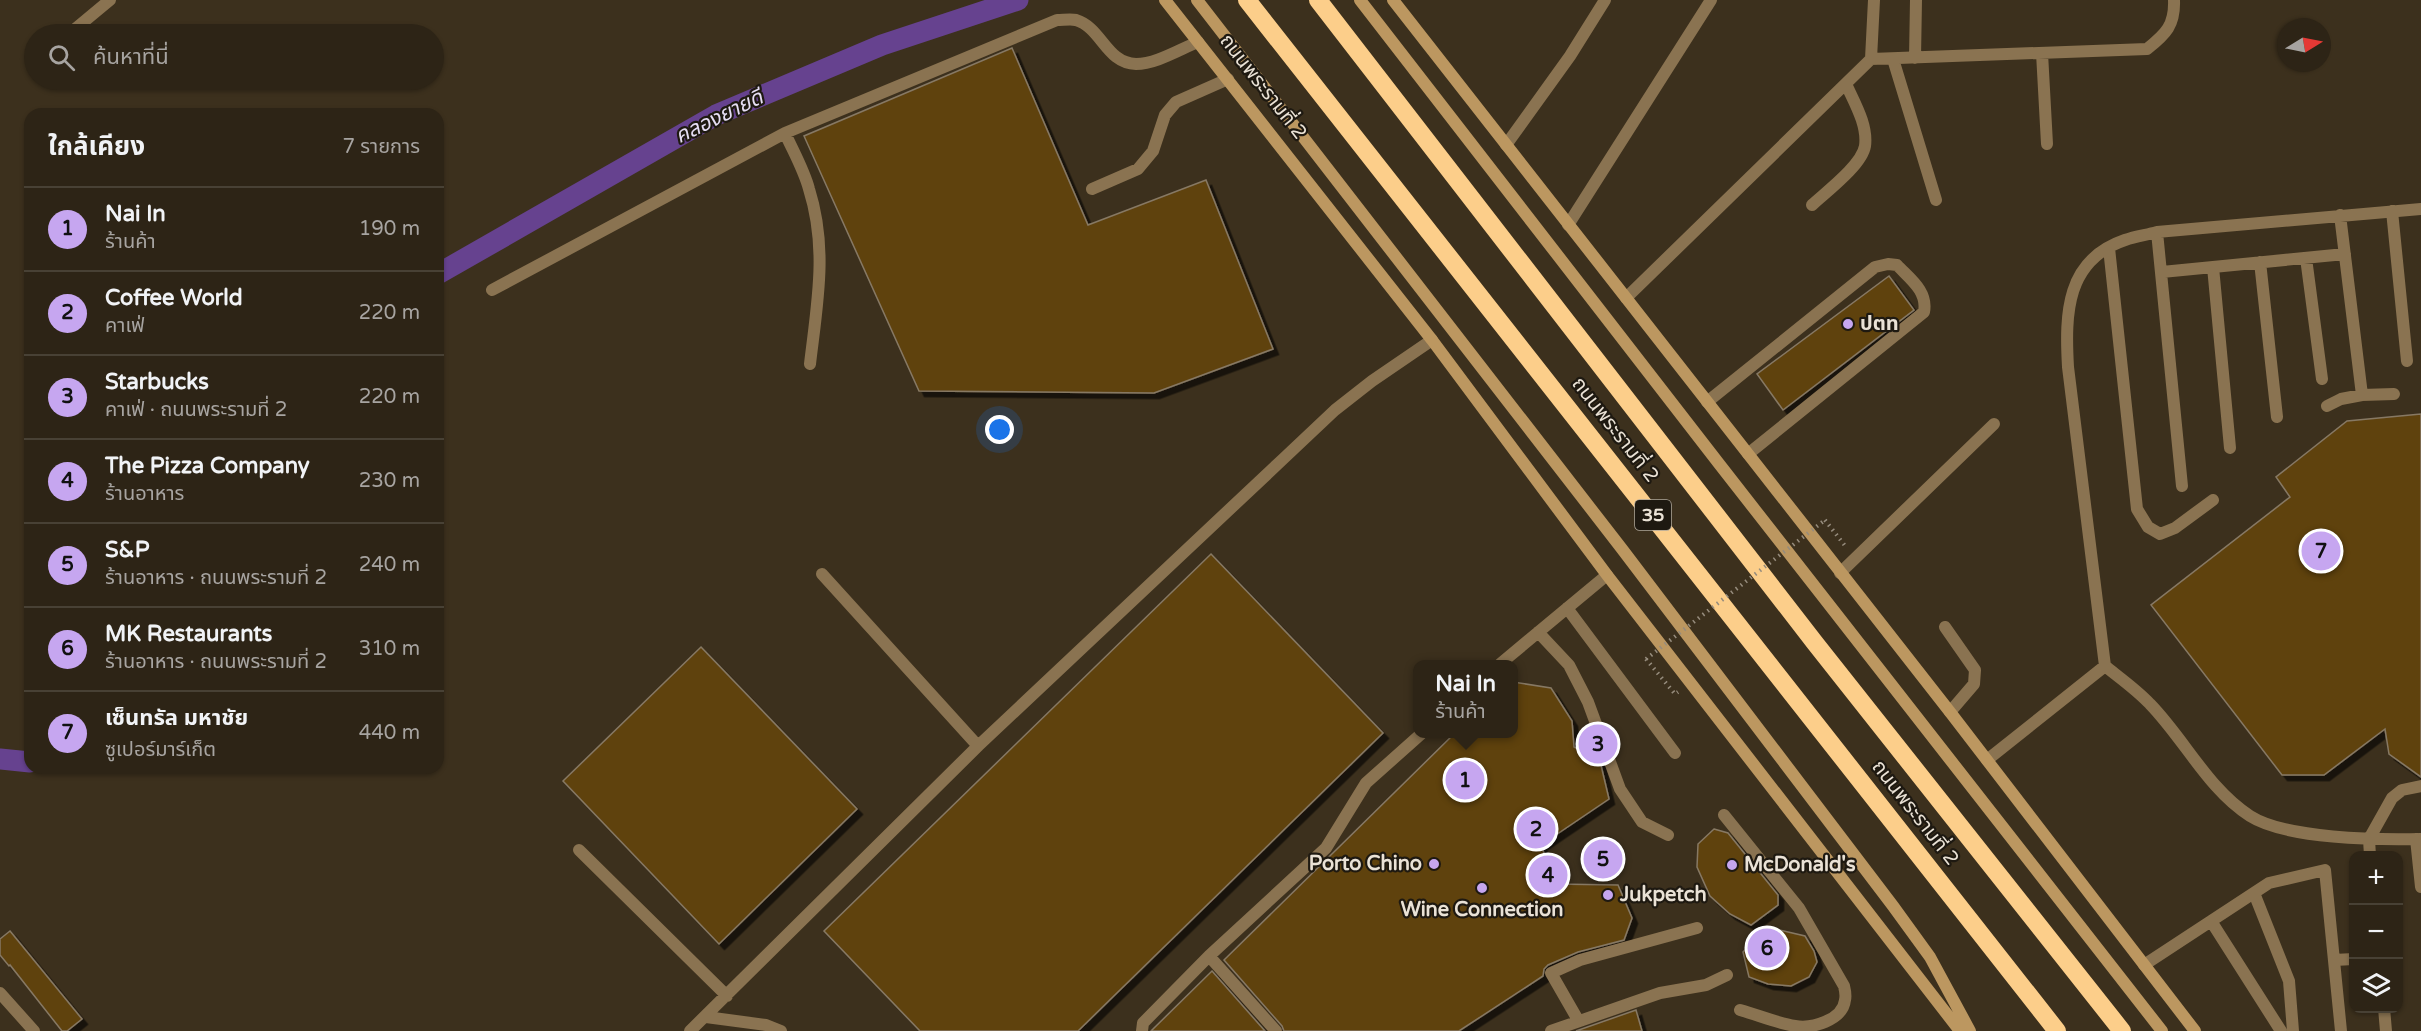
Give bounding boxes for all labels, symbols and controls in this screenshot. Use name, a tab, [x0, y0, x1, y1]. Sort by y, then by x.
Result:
north arrow	[2277, 18, 2331, 72]
search box	[24, 24, 444, 90]
street label: ถนนพระรามที่ 2	[1214, 28, 1314, 144]
icon: search	[45, 41, 78, 74]
text: ค้นหาที่นี่	[93, 44, 169, 70]
water label: คลองยายดี	[671, 84, 770, 149]
text: ใกล้เคียง	[48, 131, 145, 162]
text: 7 รายการ	[343, 135, 420, 159]
text: Nai In	[105, 201, 166, 227]
text: 1	[61, 217, 74, 241]
text: 190 m	[359, 217, 420, 241]
text: ร้านค้า	[105, 230, 156, 254]
text: Coffee World	[105, 285, 243, 311]
text: 2	[61, 301, 74, 325]
text: 220 m	[359, 301, 420, 325]
place label: ปตท	[1860, 312, 1899, 336]
text: คาเฟ่	[105, 314, 145, 338]
marker: ปตท	[1841, 317, 1855, 331]
text: Starbucks	[105, 369, 209, 395]
street label: ถนนพระรามที่ 2	[1566, 371, 1666, 487]
text: 3	[61, 385, 74, 409]
text: 220 m	[359, 385, 420, 409]
text: คาเฟ่ · ถนนพระรามที่ 2	[105, 398, 287, 422]
your location	[985, 415, 1014, 444]
text: The Pizza Company	[105, 453, 310, 479]
text: 4	[61, 469, 74, 493]
text: 230 m	[359, 469, 420, 493]
text: ร้านอาหาร	[105, 482, 184, 506]
road number: 35	[1635, 500, 1671, 530]
pin: 7	[2302, 528, 2340, 574]
text: S&P	[105, 537, 149, 563]
text: 5	[61, 553, 74, 577]
text: 240 m	[359, 553, 420, 577]
text: ร้านอาหาร · ถนนพระรามที่ 2	[105, 566, 327, 590]
text: MK Restaurants	[105, 621, 272, 647]
text: 6	[61, 637, 74, 661]
text: 310 m	[359, 637, 420, 661]
text: ร้านอาหาร · ถนนพระรามที่ 2	[105, 650, 327, 674]
popup	[1413, 660, 1518, 738]
text: Nai In	[1435, 671, 1496, 697]
text: ร้านค้า	[1435, 700, 1486, 724]
text: เซ็นทรัล มหาชัย	[105, 705, 248, 731]
text: 7	[61, 721, 74, 745]
text: 440 m	[359, 721, 420, 745]
pin: 3	[1578, 722, 1618, 766]
text: ซูเปอร์มาร์เก็ต	[105, 738, 216, 762]
street label: ถนนพระรามที่ 2	[1866, 754, 1966, 870]
pin: 1	[1446, 758, 1484, 802]
pin: 2	[1516, 806, 1556, 852]
pin: 5	[1584, 836, 1622, 882]
map controls	[2349, 851, 2403, 1013]
button: +	[2349, 851, 2403, 905]
place label: Porto Chino	[1309, 852, 1422, 876]
pin: 4	[1528, 852, 1568, 898]
place label: McDonald's	[1744, 853, 1856, 877]
marker: Porto Chino	[1427, 857, 1441, 871]
marker: McDonald's	[1725, 858, 1739, 872]
marker: Wine Connection	[1475, 881, 1489, 895]
place label: Jukpetch	[1619, 883, 1707, 907]
marker: Jukpetch	[1601, 888, 1615, 902]
place label: Wine Connection	[1401, 898, 1563, 922]
button: −	[2349, 905, 2403, 959]
pin: 6	[1748, 926, 1786, 970]
button: layers	[2349, 959, 2403, 1013]

